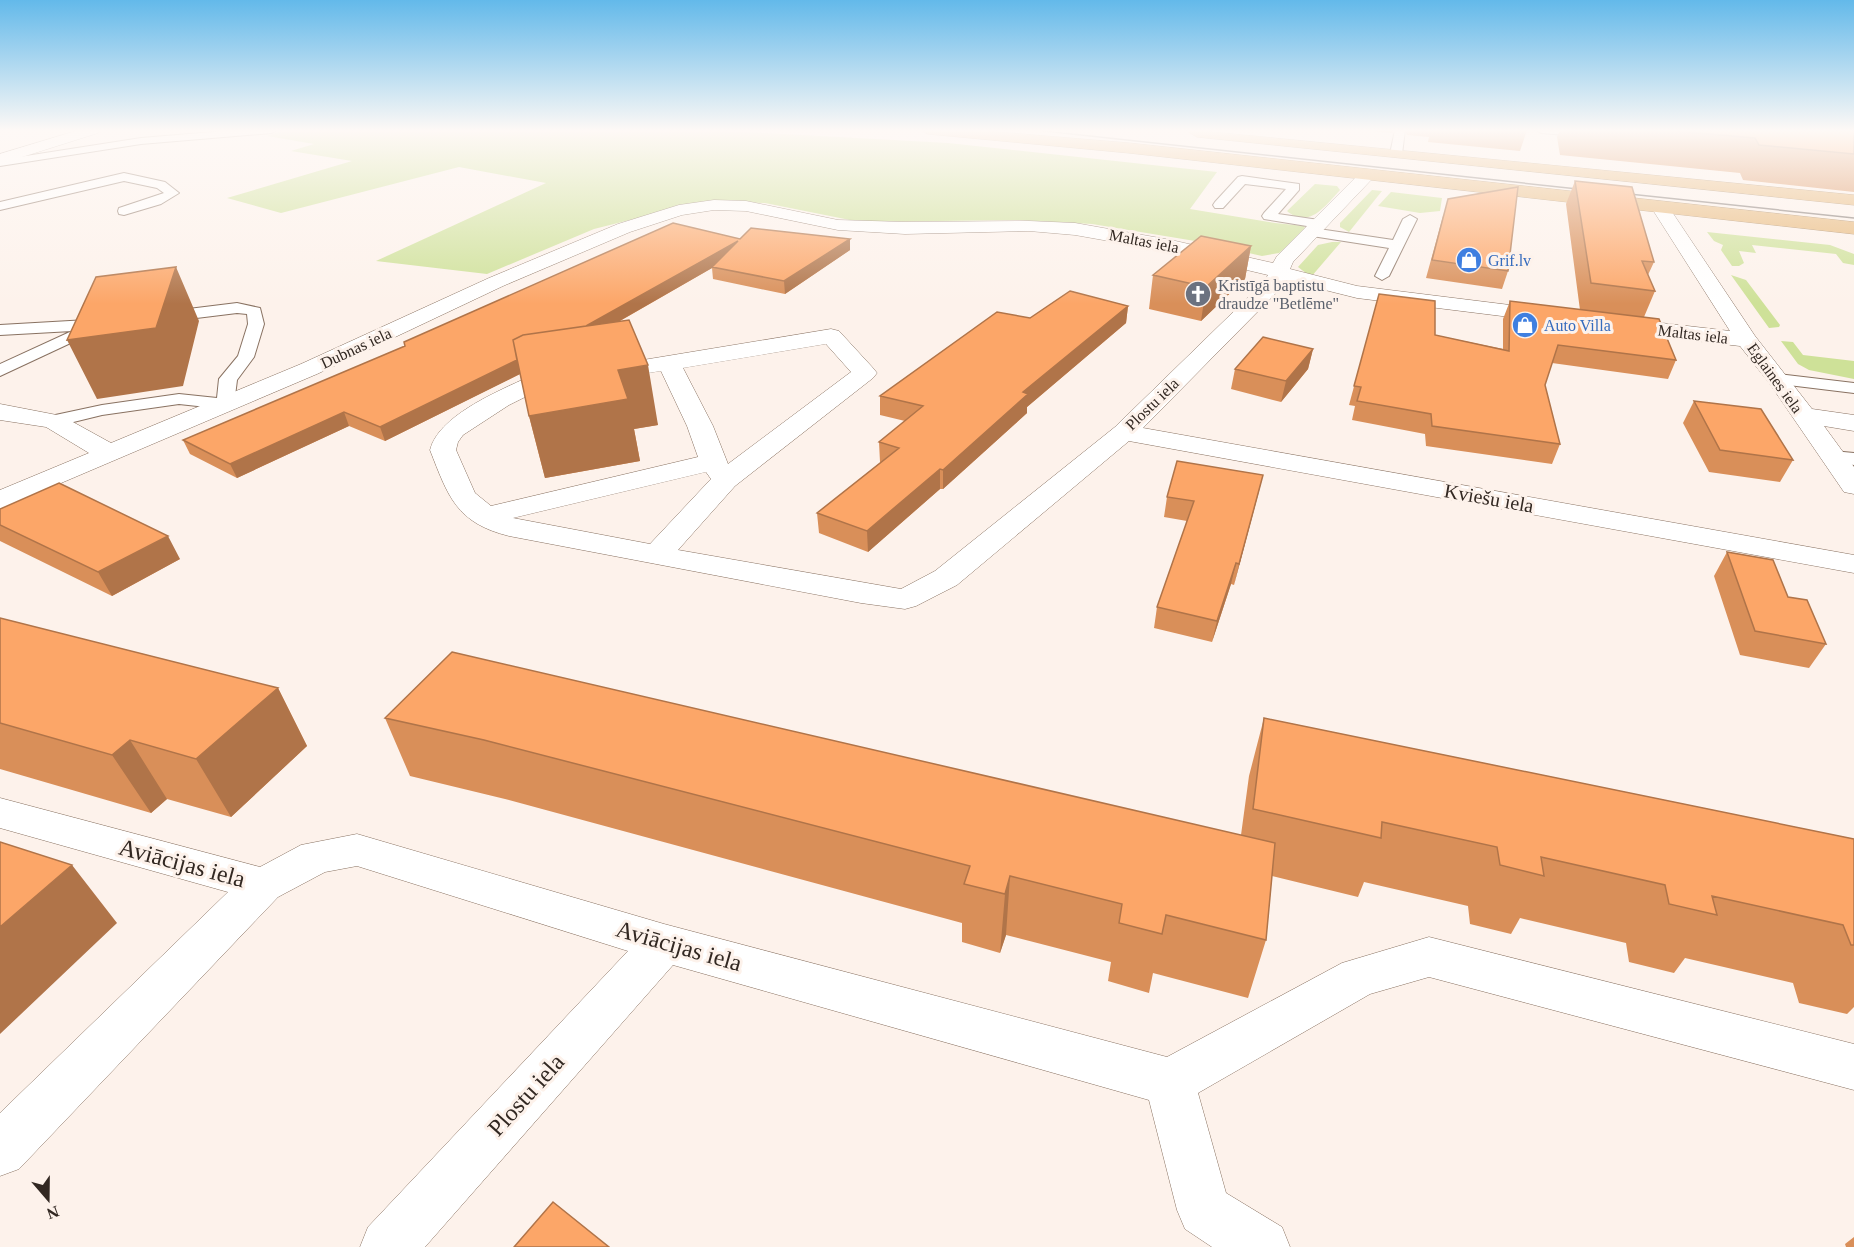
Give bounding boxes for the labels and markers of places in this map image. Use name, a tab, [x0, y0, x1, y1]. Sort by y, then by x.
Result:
shop icon: Grif.lv	[1454, 245, 1484, 275]
place label: Grif.lv	[1488, 252, 1531, 269]
place label: Kristīgā baptistu draudze "Betlēme"	[1218, 277, 1339, 312]
church icon: Kristīgā baptistu draudze "Betlēme"	[1183, 279, 1213, 309]
shop icon: Auto Villa	[1510, 310, 1540, 340]
place label: Auto Villa	[1544, 317, 1611, 334]

